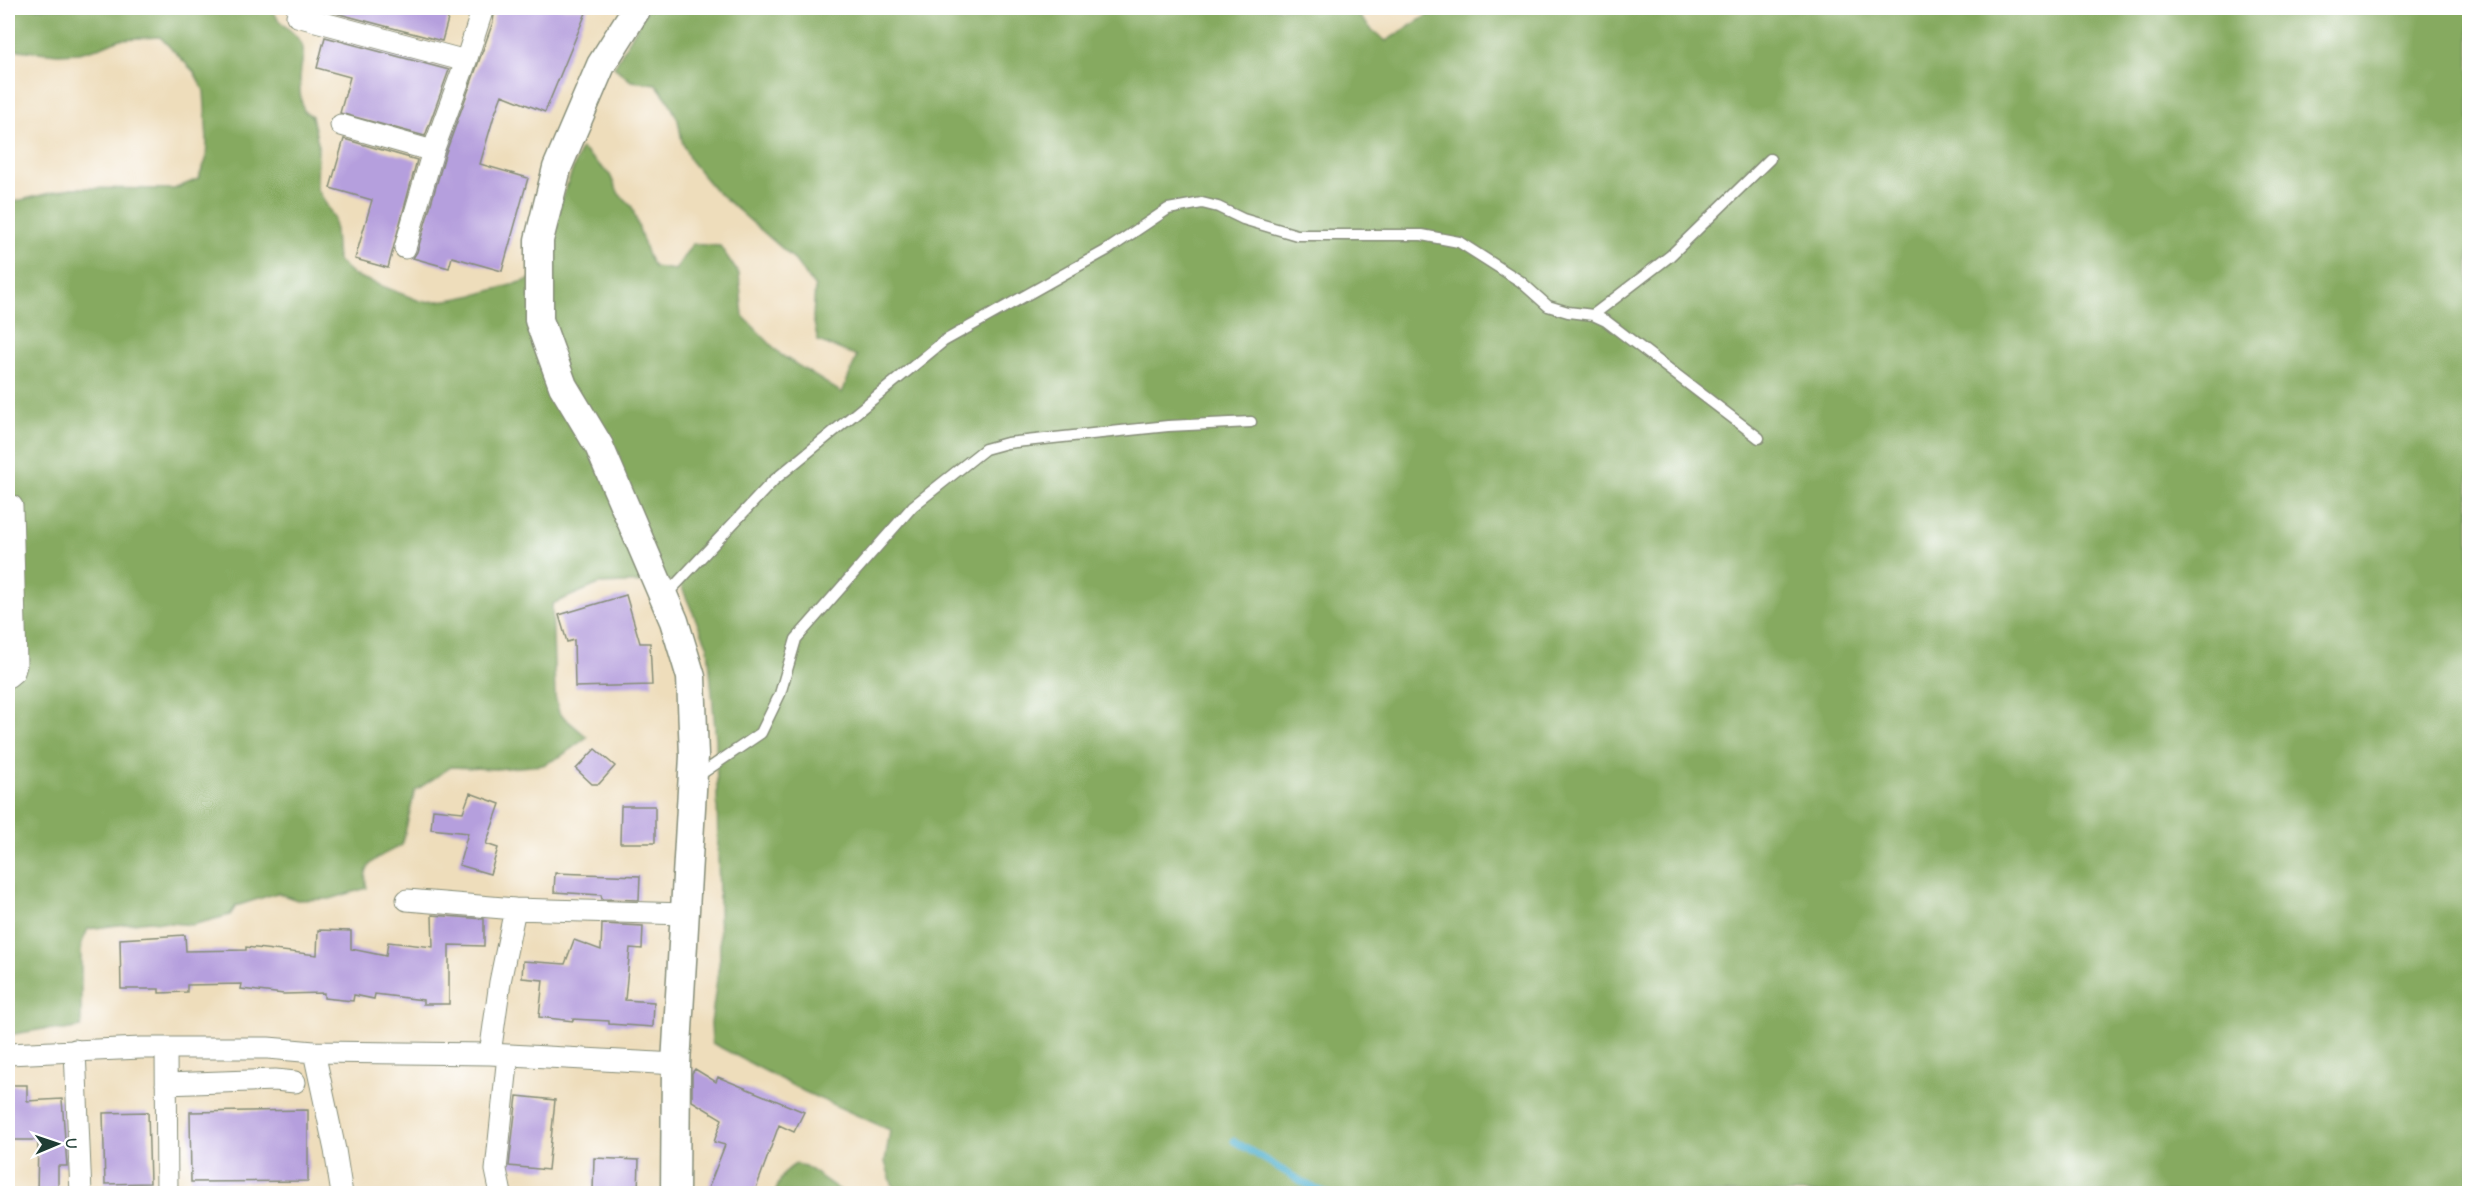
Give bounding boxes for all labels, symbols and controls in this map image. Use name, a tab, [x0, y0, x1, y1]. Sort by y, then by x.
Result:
north arrow	[27, 1114, 87, 1174]
text: U	[62, 1138, 80, 1149]

